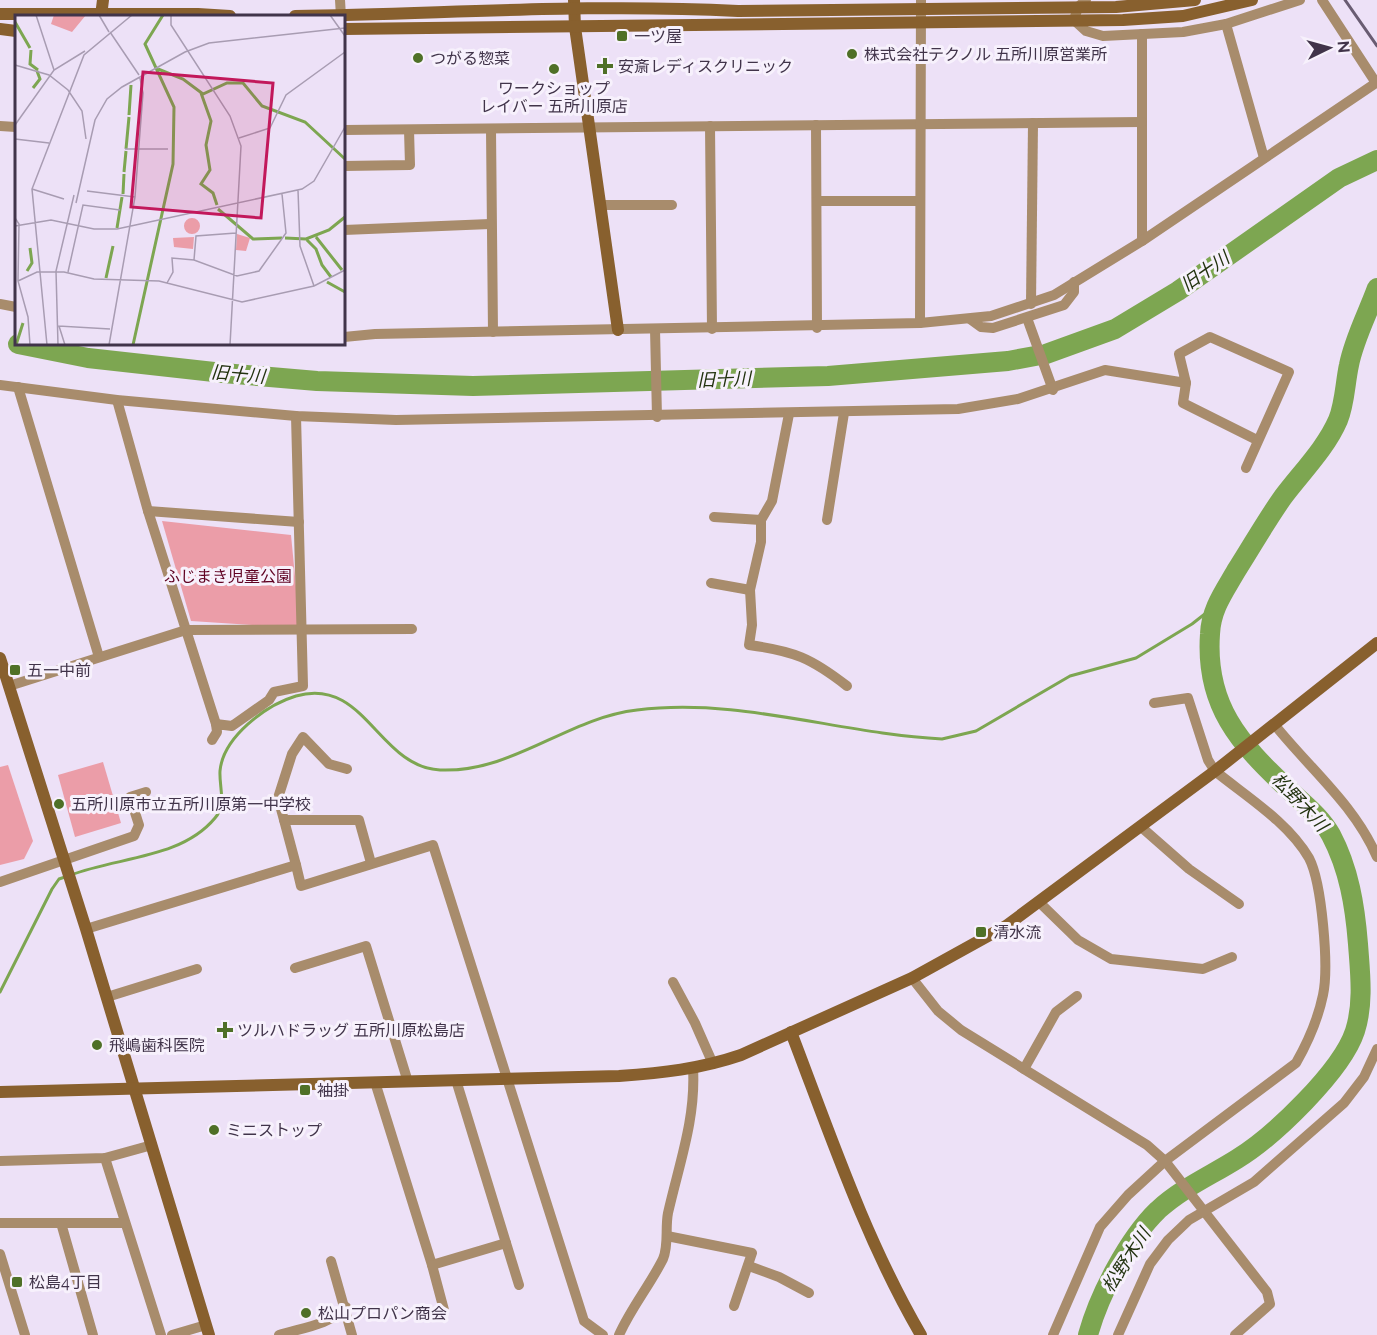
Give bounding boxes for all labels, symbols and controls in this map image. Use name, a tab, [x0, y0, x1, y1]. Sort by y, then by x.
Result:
inset map	[15, 15, 345, 345]
north arrow	[1299, 18, 1359, 78]
place label: 一ツ屋	[634, 27, 682, 46]
marker: 一ツ屋	[615, 29, 629, 43]
text: N	[1333, 40, 1353, 54]
place label: 株式会社テクノル 五所川原営業所	[864, 45, 1107, 64]
marker: 株式会社テクノル 五所川原営業所	[845, 47, 859, 61]
place label: つがる惣菜	[430, 49, 510, 68]
marker: つがる惣菜	[411, 51, 425, 65]
marker: 安斎レディスクリニック	[596, 57, 614, 75]
place label: 安斎レディスクリニック	[618, 57, 793, 76]
marker: ワークショップ レイバー 五所川原店	[547, 62, 561, 76]
place label: ワークショップ レイバー 五所川原店	[480, 79, 628, 116]
water label: 旧十川	[1177, 246, 1235, 295]
water label: 旧十川	[210, 361, 268, 387]
water label: 旧十川	[697, 367, 753, 390]
park label: ふじまき児童公園	[164, 567, 292, 586]
place label: 五一中前	[27, 661, 91, 680]
marker: 五一中前	[8, 663, 22, 677]
water label: 松野木川	[1268, 769, 1334, 837]
place label: 五所川原市立五所川原第一中学校	[71, 795, 311, 814]
marker: 五所川原市立五所川原第一中学校	[52, 797, 66, 811]
place label: 清水流	[993, 923, 1041, 942]
marker: 清水流	[974, 925, 988, 939]
place label: ツルハドラッグ 五所川原松島店	[237, 1021, 465, 1040]
marker: ツルハドラッグ 五所川原松島店	[218, 1023, 232, 1037]
place label: 飛嶋歯科医院	[109, 1036, 205, 1055]
marker: 飛嶋歯科医院	[90, 1038, 104, 1052]
place label: 袖掛	[317, 1081, 349, 1100]
marker: 袖掛	[298, 1083, 312, 1097]
place label: ミニストップ	[226, 1121, 322, 1140]
marker: ミニストップ	[207, 1123, 221, 1137]
water label: 松野木川	[1098, 1222, 1156, 1296]
place label: 松島4丁目	[29, 1273, 102, 1292]
marker: 松島4丁目	[10, 1275, 24, 1289]
place label: 松山プロパン商会	[318, 1304, 447, 1323]
marker: 松山プロパン商会	[299, 1306, 313, 1320]

